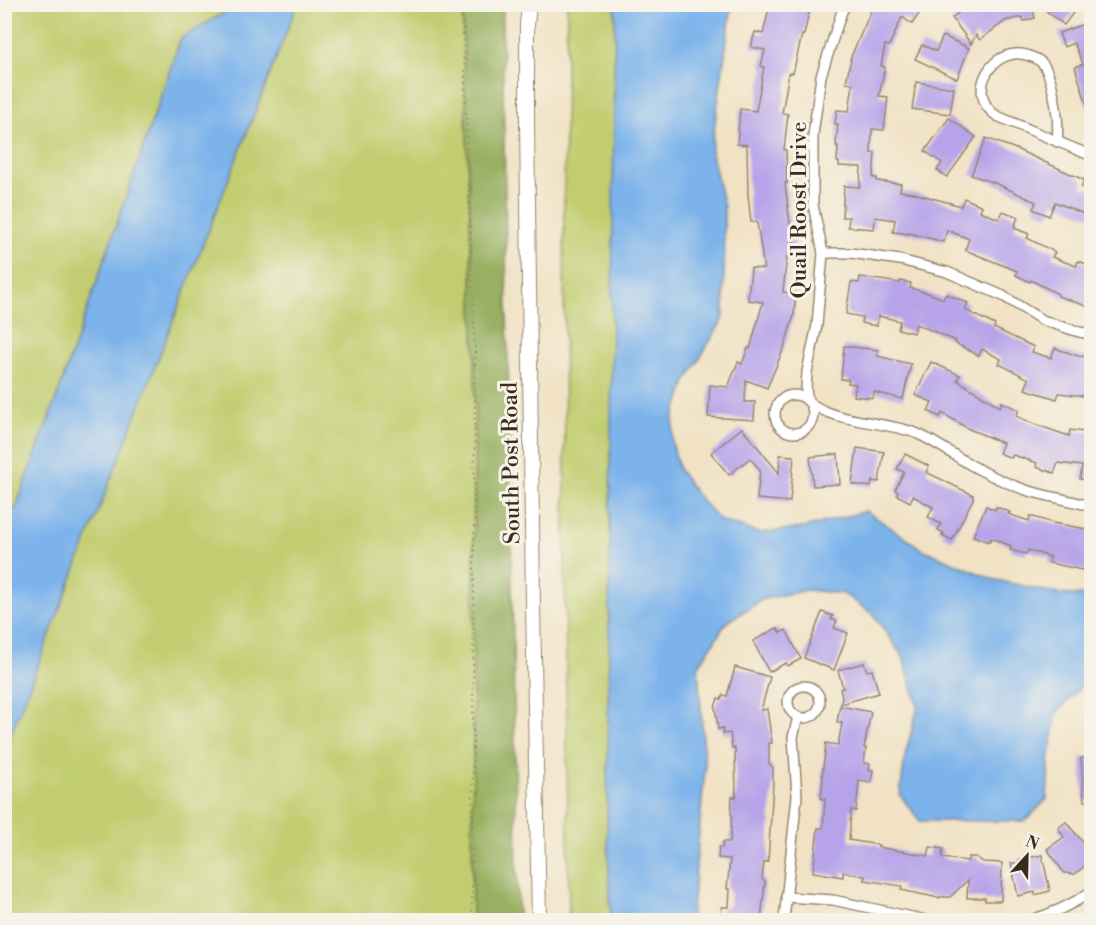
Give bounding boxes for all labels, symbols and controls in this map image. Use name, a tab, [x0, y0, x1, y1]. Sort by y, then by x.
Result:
street label: Quail Roost Drive	[786, 121, 813, 299]
street label: South Post Road	[497, 381, 526, 544]
north arrow	[997, 826, 1057, 886]
text: N	[1023, 831, 1042, 855]

